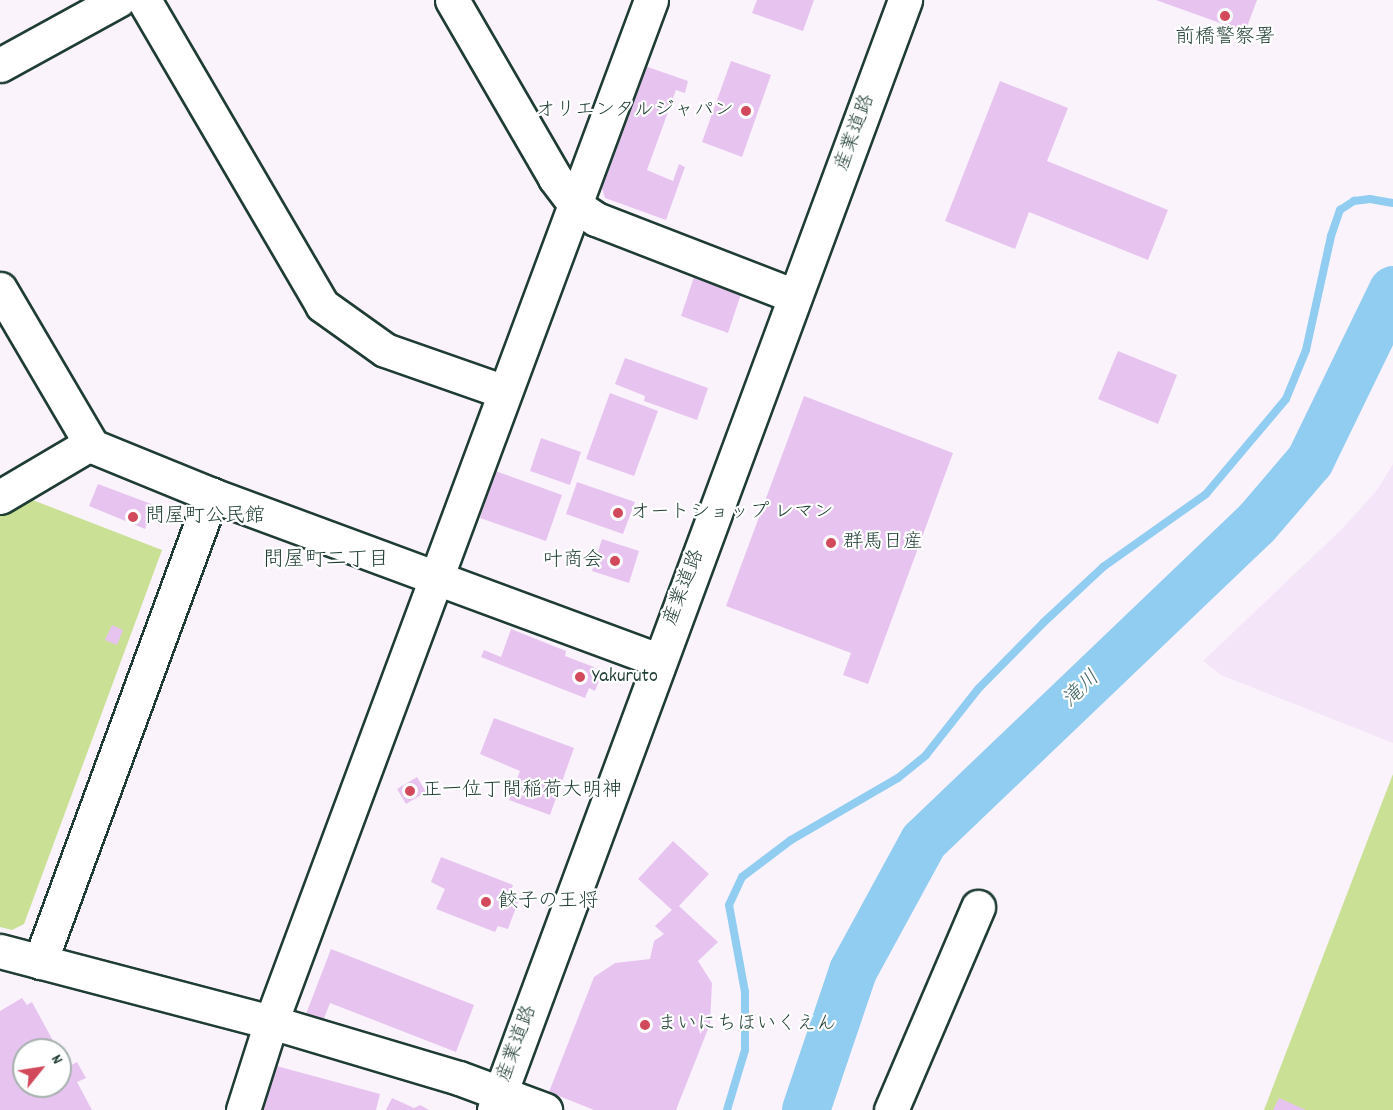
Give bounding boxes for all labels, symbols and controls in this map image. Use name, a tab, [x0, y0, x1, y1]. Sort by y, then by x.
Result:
marker: 前橋警察署	[1218, 9, 1232, 23]
place label: 前橋警察署	[1175, 26, 1275, 50]
street label: 産業道路	[831, 91, 881, 175]
place label: オリエンタルジャパン	[534, 99, 734, 123]
marker: オリエンタルジャパン	[739, 104, 753, 118]
place label: オートショップ レマン	[630, 501, 835, 525]
place label: 問屋町公民館	[145, 505, 265, 529]
marker: オートショップ レマン	[611, 506, 625, 520]
marker: 問屋町公民館	[126, 510, 140, 524]
place label: 群馬日産	[843, 531, 923, 555]
marker: 群馬日産	[824, 536, 838, 550]
street label: 産業道路	[659, 546, 711, 630]
district label: 問屋町二丁目	[263, 548, 389, 574]
place label: 叶商会	[543, 549, 603, 573]
marker: 叶商会	[608, 554, 622, 568]
place label: Yakuruto	[592, 665, 658, 689]
water label: 滝川	[1058, 666, 1106, 714]
marker: Yakuruto	[573, 670, 587, 684]
place label: 正一位丁間稲荷大明神	[422, 779, 622, 803]
marker: 正一位丁間稲荷大明神	[403, 784, 417, 798]
place label: 餃子の王将	[498, 890, 598, 914]
marker: 餃子の王将	[479, 895, 493, 909]
street label: 産業道路	[493, 1002, 543, 1086]
place label: まいにちほいくえん	[657, 1013, 837, 1037]
marker: まいにちほいくえん	[638, 1018, 652, 1032]
north arrow	[12, 1038, 72, 1098]
text: N	[44, 1051, 68, 1069]

